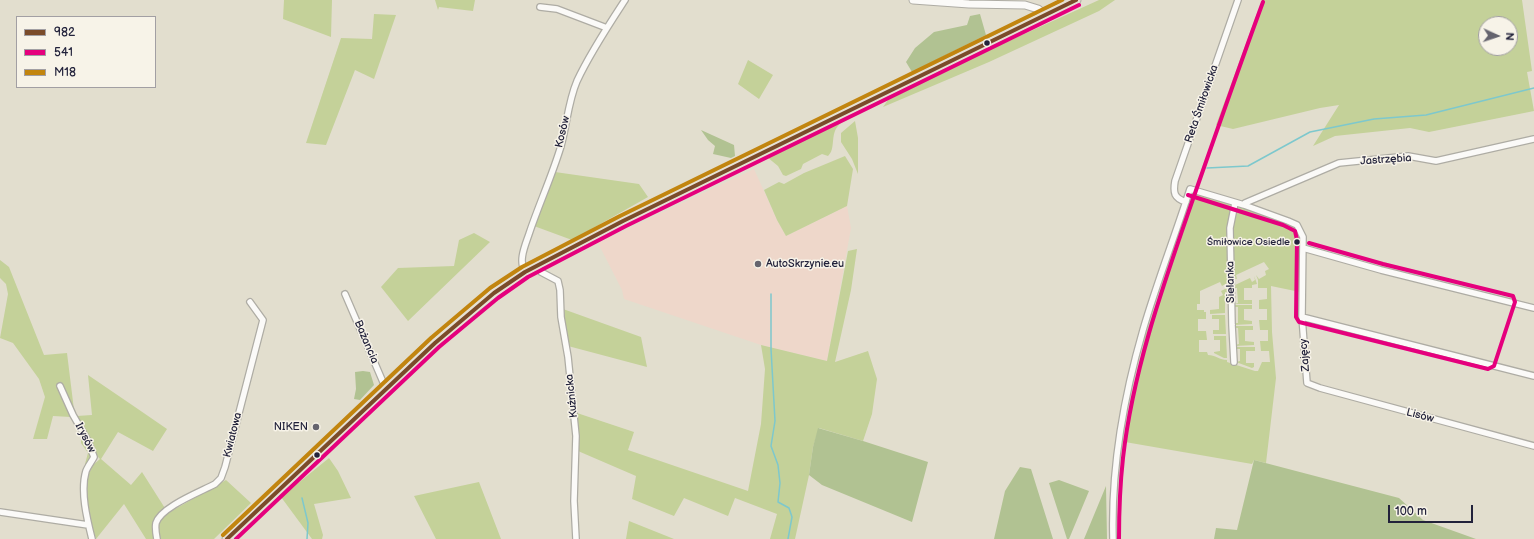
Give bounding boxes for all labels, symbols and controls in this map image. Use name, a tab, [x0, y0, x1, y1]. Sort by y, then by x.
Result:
legend	[16, 16, 156, 88]
north arrow	[1478, 16, 1518, 56]
text: 982	[54, 25, 75, 40]
text: N	[1503, 32, 1516, 41]
unlabelled marker	[982, 38, 992, 48]
text: 541	[54, 45, 73, 60]
street label: Reta Śmiłowicka	[1182, 63, 1222, 145]
text: M18	[54, 65, 76, 80]
street label: Kosów	[553, 115, 573, 149]
street label: Jastrzębia	[1360, 152, 1412, 168]
place label: Śmiłowice Osiedle	[1207, 236, 1290, 248]
marker: Śmiłowice Osiedle	[1292, 237, 1302, 247]
place label: AutoSkrzynie.eu	[766, 257, 844, 271]
marker: AutoSkrzynie.eu	[753, 259, 763, 269]
street label: Sielanka	[1224, 261, 1238, 303]
street label: Bażancia	[351, 318, 381, 366]
street label: Zajęcy	[1297, 338, 1313, 372]
street label: Kuźnicka	[563, 373, 581, 419]
street label: Lisów	[1405, 406, 1435, 426]
street label: Kwiatowa	[221, 411, 245, 459]
place label: NIKEN	[274, 420, 308, 434]
street label: Irysów	[72, 421, 98, 455]
marker: NIKEN	[311, 422, 321, 432]
unlabelled marker	[312, 450, 322, 460]
scale bar	[1390, 497, 1475, 523]
text: 100 m	[1395, 504, 1427, 519]

